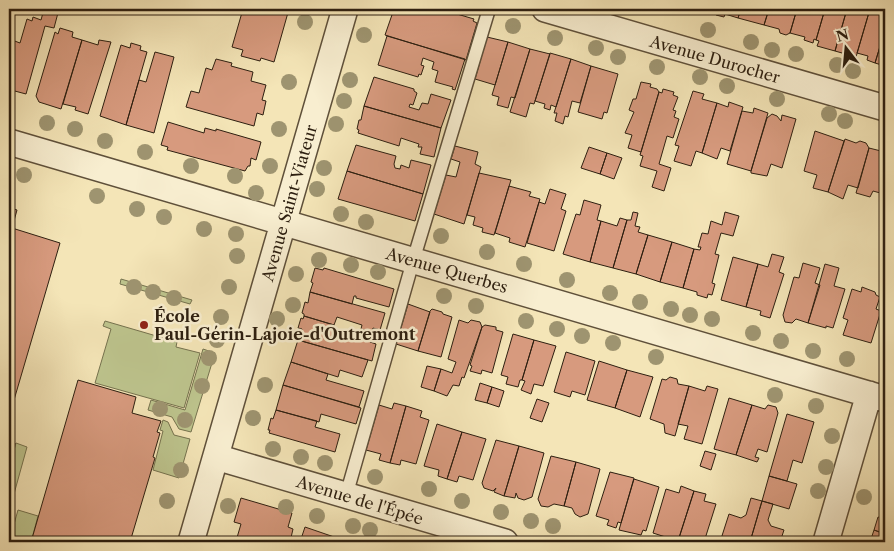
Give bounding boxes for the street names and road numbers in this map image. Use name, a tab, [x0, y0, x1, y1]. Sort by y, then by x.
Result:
street label: Avenue Durocher	[647, 31, 783, 87]
street label: Avenue Saint-Viateur	[257, 122, 321, 285]
street label: Avenue Querbes	[383, 243, 510, 297]
street label: Avenue de l'Épée	[293, 471, 426, 529]

